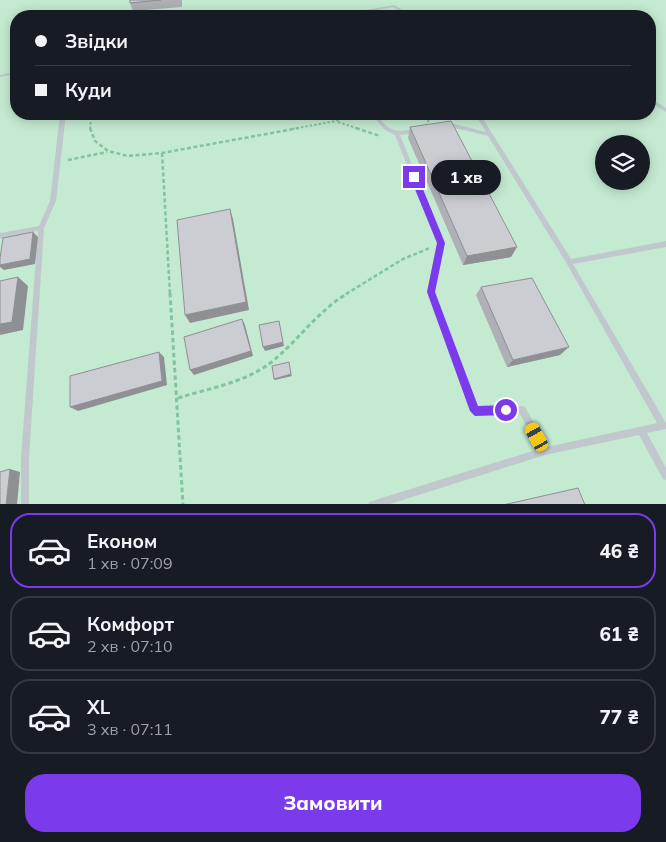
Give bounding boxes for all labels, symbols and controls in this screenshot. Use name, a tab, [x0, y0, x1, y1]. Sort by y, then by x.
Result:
text: Звідки	[65, 29, 128, 53]
text: Куди	[65, 78, 112, 102]
map controls	[595, 135, 650, 190]
button: layers	[595, 135, 650, 190]
callout: 1 хв	[432, 160, 502, 194]
route end	[403, 166, 425, 188]
text: 1 хв	[450, 167, 482, 187]
route start	[495, 399, 517, 421]
car	[523, 420, 550, 454]
icon: car	[27, 528, 72, 573]
text: Економ	[87, 529, 157, 553]
text: 46 ₴	[599, 539, 639, 563]
text: 1 хв · 07:09	[87, 553, 173, 573]
icon: car	[27, 611, 72, 656]
text: Комфорт	[87, 612, 174, 636]
text: 61 ₴	[599, 622, 639, 646]
text: 2 хв · 07:10	[87, 636, 173, 656]
icon: car	[27, 694, 72, 739]
text: XL	[87, 695, 110, 719]
text: 77 ₴	[599, 705, 639, 729]
text: 3 хв · 07:11	[87, 719, 173, 739]
button: Замовити	[25, 774, 641, 832]

